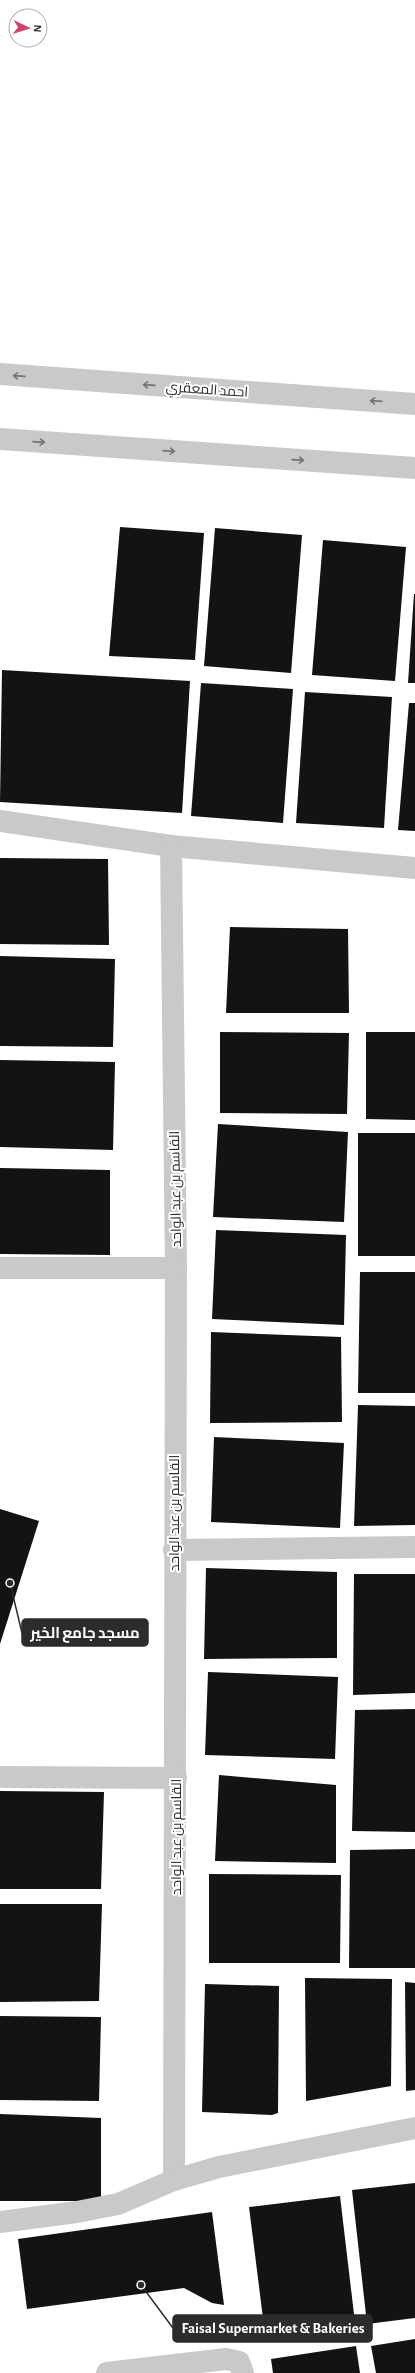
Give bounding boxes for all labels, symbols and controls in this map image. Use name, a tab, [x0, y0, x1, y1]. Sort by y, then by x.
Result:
north arrow	[8, 8, 48, 48]
text: N	[32, 24, 43, 33]
one-way arrow	[13, 372, 26, 379]
street label: احمد المعقري	[165, 380, 249, 404]
one-way arrow	[143, 381, 156, 388]
one-way arrow	[370, 398, 383, 405]
one-way arrow	[32, 438, 45, 445]
one-way arrow	[162, 447, 175, 454]
one-way arrow	[291, 456, 304, 463]
street label: القاسم بن عبد الواحد	[168, 1131, 186, 1247]
street label: القاسم بن عبد الواحد	[168, 1455, 184, 1571]
callout: مسجد جامع الخير	[22, 1619, 148, 1646]
text: مسجد جامع الخير	[29, 1626, 140, 1643]
street label: القاسم بن عبد الواحد	[170, 1779, 186, 1895]
callout: Faisal Supermarket & Bakeries	[173, 2315, 372, 2342]
text: Faisal Supermarket & Bakeries	[181, 2321, 365, 2336]

